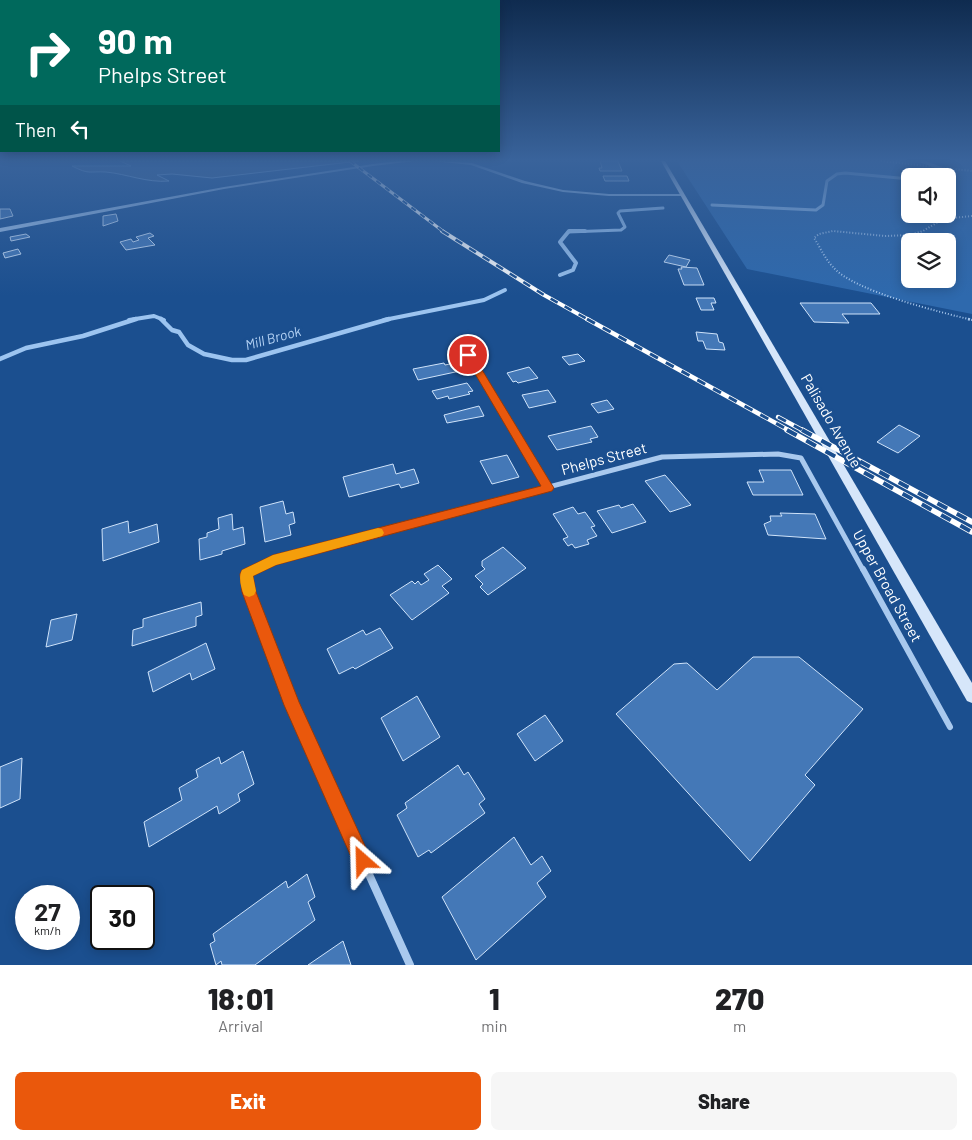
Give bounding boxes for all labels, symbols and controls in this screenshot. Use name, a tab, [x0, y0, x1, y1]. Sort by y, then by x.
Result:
text: 90 m	[98, 19, 173, 61]
icon: right	[15, 20, 80, 85]
text: Phelps Street	[98, 61, 227, 87]
icon: left	[66, 115, 94, 143]
text: Then	[15, 118, 56, 141]
map controls	[901, 168, 956, 288]
button: sound	[901, 168, 956, 223]
button: layers	[901, 233, 956, 288]
water label: Mill Brook	[243, 322, 303, 353]
pin	[447, 334, 489, 376]
icon: arrive	[454, 341, 482, 369]
street label: Palisado Avenue	[798, 370, 866, 471]
street label: Phelps Street	[559, 438, 648, 478]
street label: Upper Broad Street	[850, 526, 926, 645]
position arrow	[336, 834, 388, 886]
speed limit sign: 30	[90, 885, 155, 950]
text: 27	[34, 896, 61, 926]
text: km/h	[34, 923, 61, 937]
text: 18:01	[208, 980, 274, 1016]
text: 1	[489, 980, 500, 1016]
text: 270	[715, 980, 764, 1016]
text: Arrival	[218, 1016, 263, 1035]
text: min	[481, 1016, 507, 1035]
text: m	[733, 1016, 746, 1035]
button: Exit	[15, 1072, 481, 1130]
button: Share	[491, 1072, 957, 1130]

